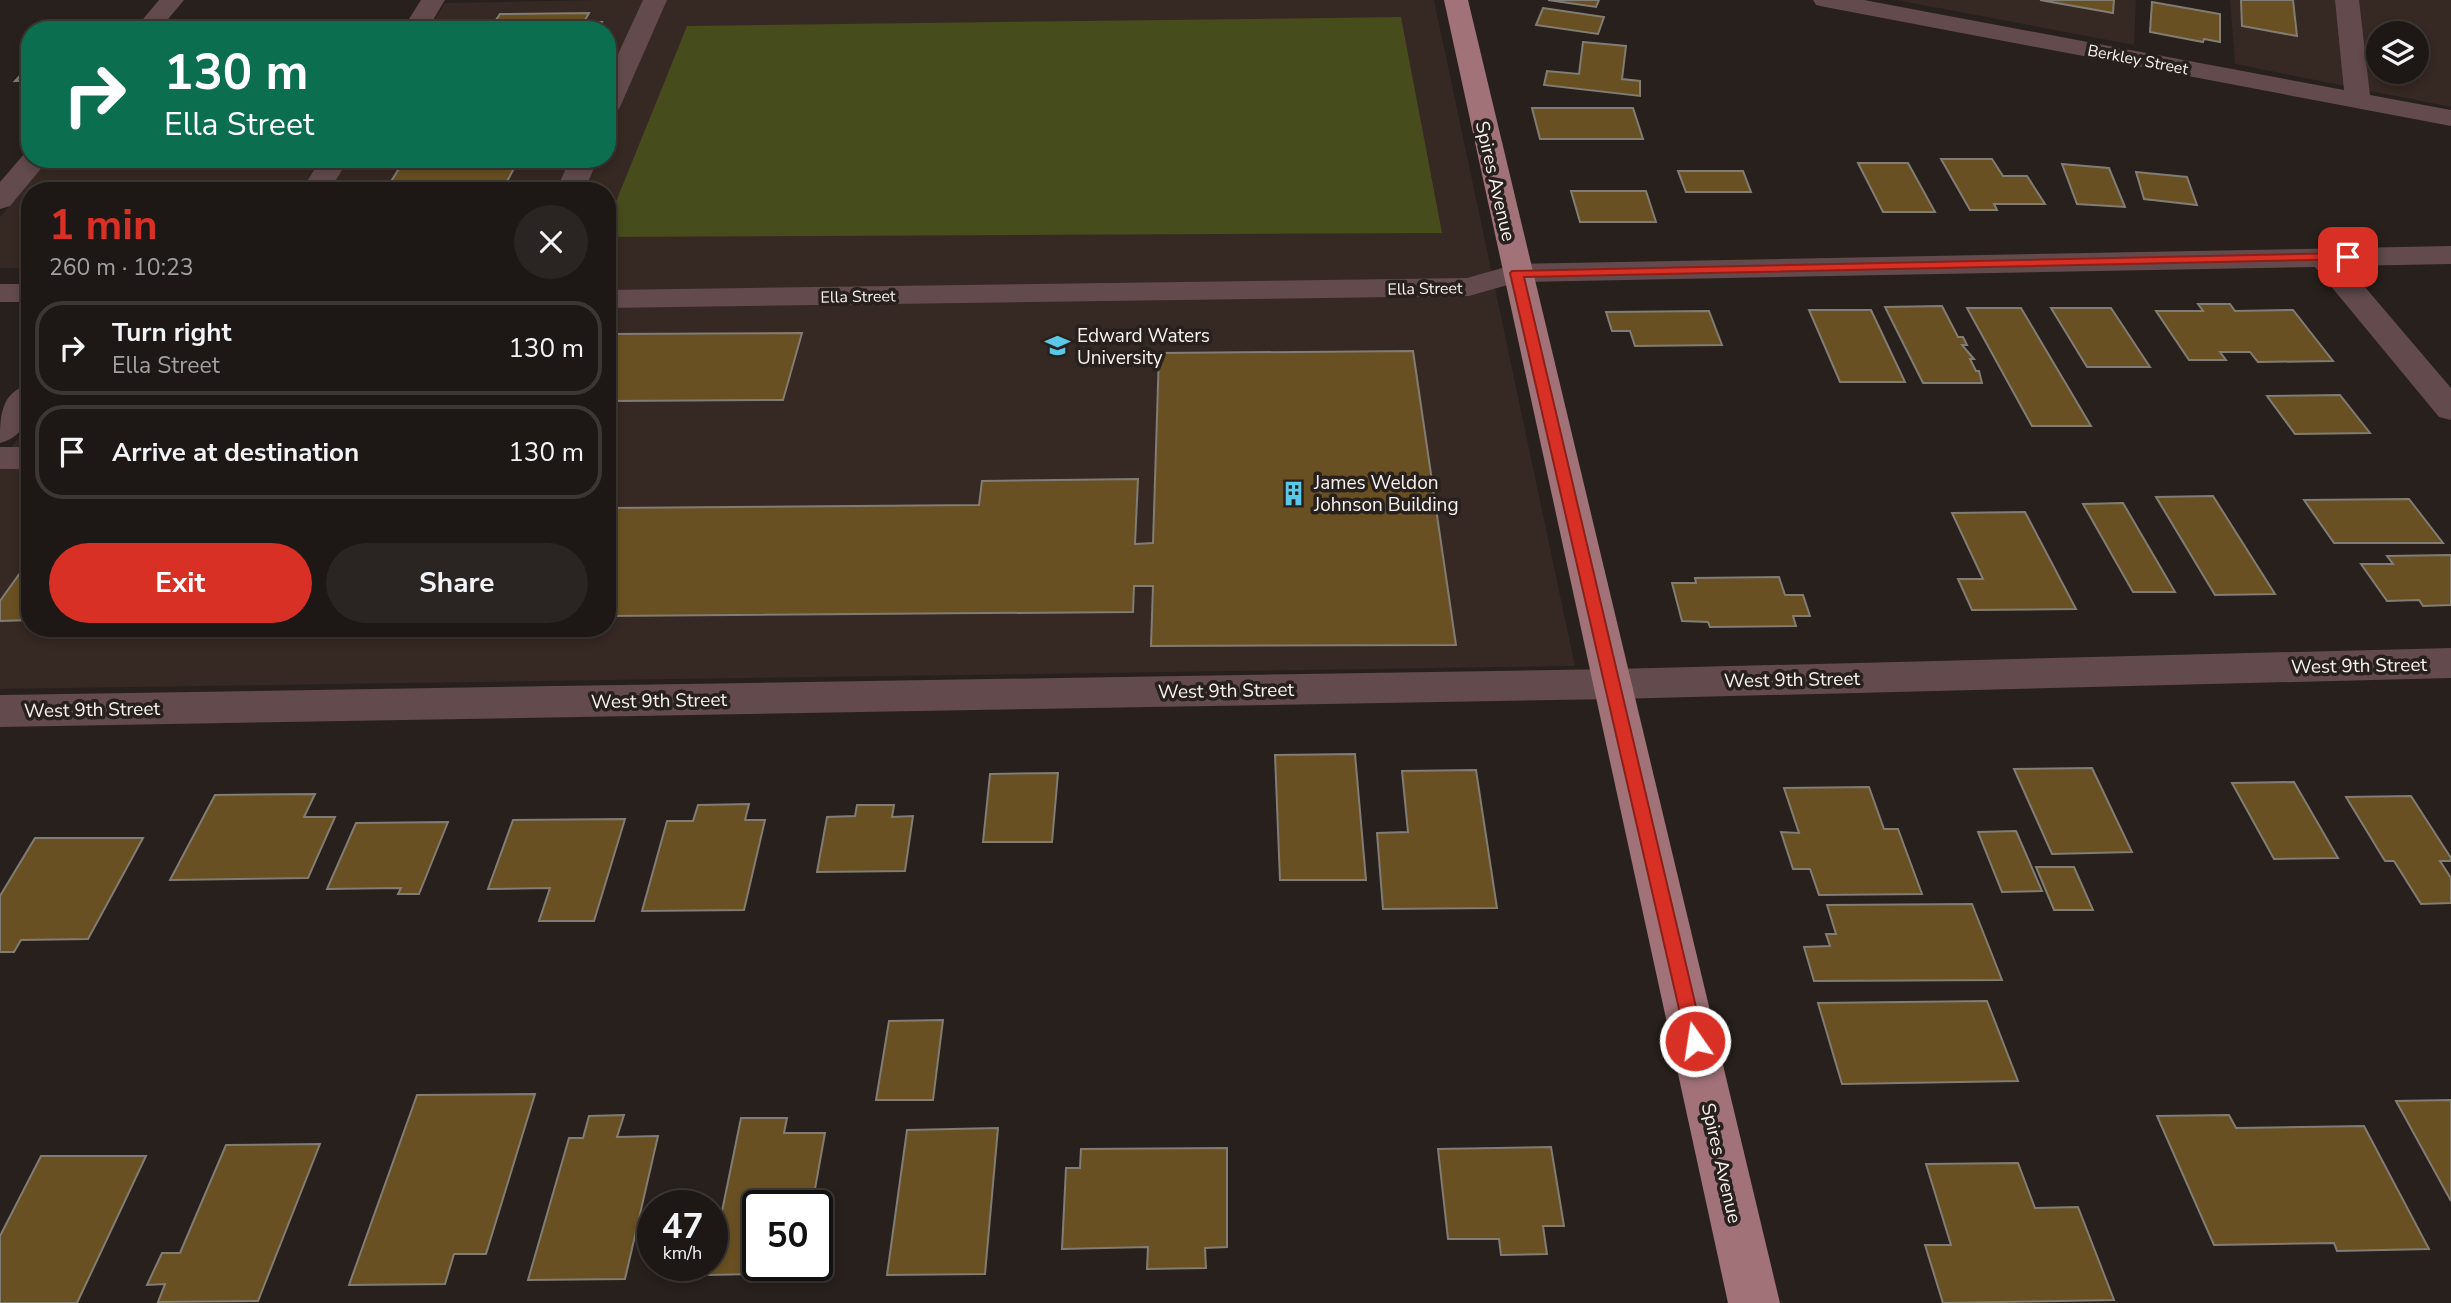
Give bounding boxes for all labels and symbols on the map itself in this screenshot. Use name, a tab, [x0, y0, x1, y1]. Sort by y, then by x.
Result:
street label: Berkley Street	[2086, 39, 2190, 81]
street label: Spires Avenue	[1469, 119, 1521, 244]
pin	[2318, 227, 2378, 287]
street label: Ella Street	[1387, 277, 1463, 301]
street label: Ella Street	[820, 285, 896, 309]
place label: Edward Waters University	[1077, 323, 1210, 371]
school or university icon: Edward Waters University	[1043, 332, 1071, 360]
place label: James Weldon Johnson Building	[1313, 470, 1459, 518]
building icon: James Weldon Johnson Building	[1280, 479, 1308, 507]
street label: West 9th Street	[2291, 652, 2428, 680]
street label: West 9th Street	[1724, 666, 1861, 694]
street label: West 9th Street	[1158, 677, 1295, 705]
street label: West 9th Street	[591, 687, 728, 715]
street label: West 9th Street	[24, 696, 161, 724]
position arrow	[1658, 1004, 1732, 1078]
street label: Spires Avenue	[1695, 1101, 1747, 1226]
speed limit sign: 50	[742, 1190, 833, 1281]

